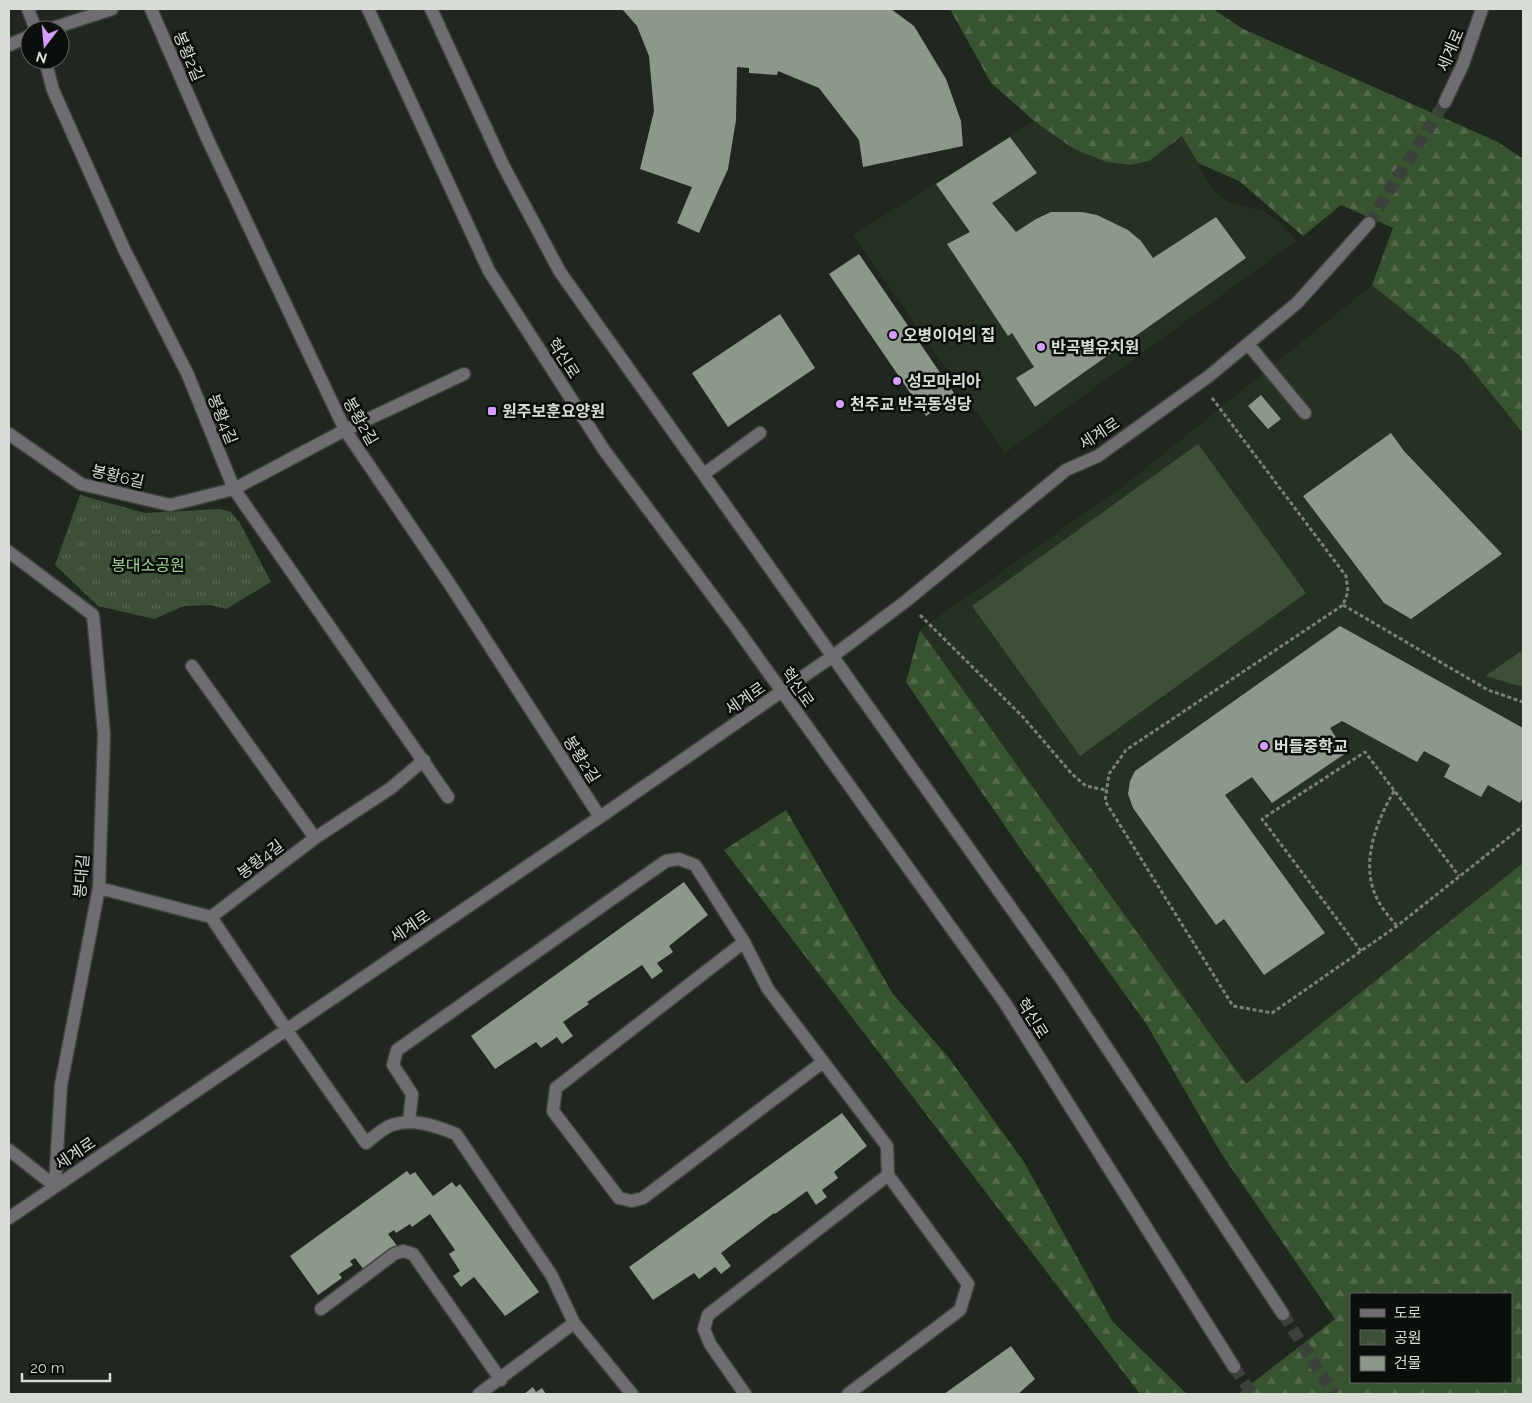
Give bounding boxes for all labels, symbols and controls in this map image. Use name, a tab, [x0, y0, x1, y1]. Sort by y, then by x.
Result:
north arrow	[20, 20, 70, 70]
street label: 세계로	[1433, 26, 1468, 74]
street label: 봉황2길	[170, 28, 208, 84]
text: N	[34, 48, 49, 67]
place label: 오병이어의 집	[903, 326, 995, 345]
marker: 오병이어의 집	[887, 329, 899, 341]
street label: 혁신로	[544, 335, 584, 382]
place label: 반곡별유치원	[1051, 338, 1139, 357]
marker: 반곡별유치원	[1035, 341, 1047, 353]
place label: 성모마리아	[907, 372, 981, 391]
marker: 성모마리아	[891, 375, 903, 387]
street label: 봉황4길	[204, 391, 241, 447]
street label: 봉황2길	[339, 394, 382, 449]
place label: 천주교 반곡동성당	[850, 395, 972, 414]
marker: 천주교 반곡동성당	[834, 398, 846, 410]
place label: 원주보훈요양원	[502, 402, 605, 421]
marker: 원주보훈요양원	[486, 405, 498, 417]
street label: 세계로	[1076, 413, 1123, 453]
street label: 봉황6길	[90, 461, 146, 492]
park label: 봉대소공원	[111, 556, 185, 575]
street label: 혁신로	[777, 664, 818, 711]
street label: 세계로	[722, 678, 769, 719]
street label: 봉황2길	[559, 732, 604, 786]
place label: 버들중학교	[1274, 737, 1348, 756]
marker: 버들중학교	[1258, 740, 1270, 752]
street label: 봉황4길	[233, 836, 287, 883]
street label: 봉대길	[70, 853, 93, 899]
street label: 세계로	[387, 906, 434, 947]
street label: 혁신로	[1013, 995, 1052, 1042]
street label: 세계로	[52, 1133, 99, 1174]
legend	[1350, 1293, 1512, 1383]
text: 도로	[1394, 1304, 1422, 1322]
text: 공원	[1394, 1329, 1422, 1347]
scale bar	[22, 1350, 110, 1382]
text: 건물	[1394, 1354, 1422, 1372]
text: 20 m	[30, 1359, 65, 1377]

